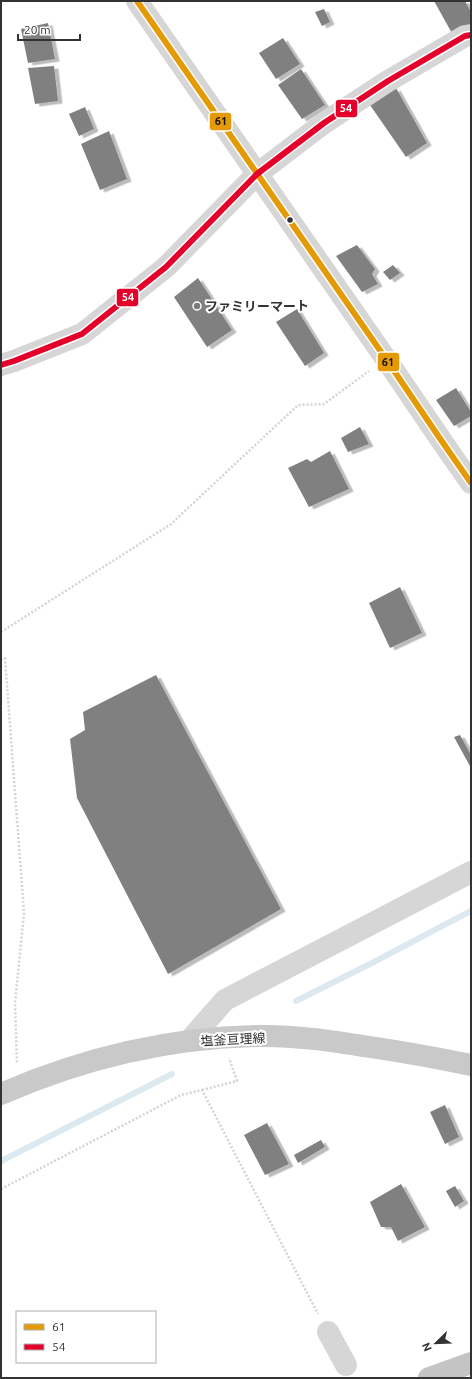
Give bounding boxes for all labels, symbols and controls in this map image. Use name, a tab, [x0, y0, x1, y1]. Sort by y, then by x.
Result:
scale bar	[18, 16, 80, 42]
text: 20 m	[24, 23, 51, 36]
line badge: 54	[335, 99, 358, 118]
text: 54	[340, 102, 352, 114]
line badge: 61	[209, 112, 232, 131]
text: 61	[215, 115, 227, 127]
unlabelled marker	[285, 215, 295, 225]
line badge: 54	[116, 288, 139, 307]
text: 54	[122, 291, 134, 303]
place label: ファミリーマート	[205, 299, 309, 313]
marker: ファミリーマート	[192, 301, 202, 311]
line badge: 61	[377, 352, 400, 372]
text: 61	[382, 356, 394, 368]
street label: 塩釜亘理線	[200, 1030, 266, 1048]
legend	[16, 1311, 156, 1363]
text: 61	[52, 1320, 66, 1333]
north arrow	[416, 1323, 456, 1363]
text: 54	[52, 1340, 66, 1353]
text: N	[420, 1341, 434, 1353]

